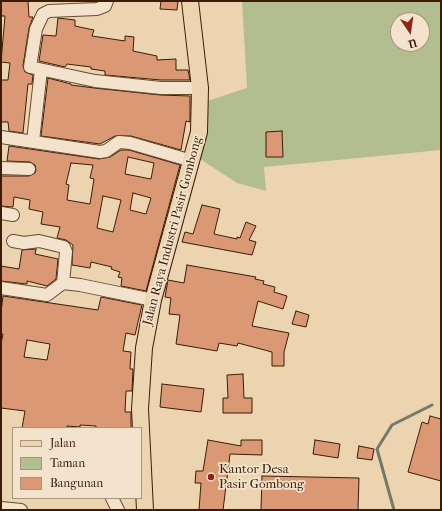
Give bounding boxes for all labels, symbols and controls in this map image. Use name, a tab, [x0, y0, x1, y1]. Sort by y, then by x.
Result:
north arrow	[390, 12, 430, 52]
text: U	[407, 36, 418, 51]
street label: Jalan Raya Industri Pasir Gombong	[140, 135, 206, 327]
legend	[12, 427, 142, 499]
text: Jalan	[50, 436, 76, 450]
text: Taman	[50, 456, 85, 470]
place label: Kantor Desa Pasir Gombong	[219, 462, 304, 493]
marker: Kantor Desa Pasir Gombong	[206, 472, 216, 482]
text: Bangunan	[50, 476, 103, 490]

